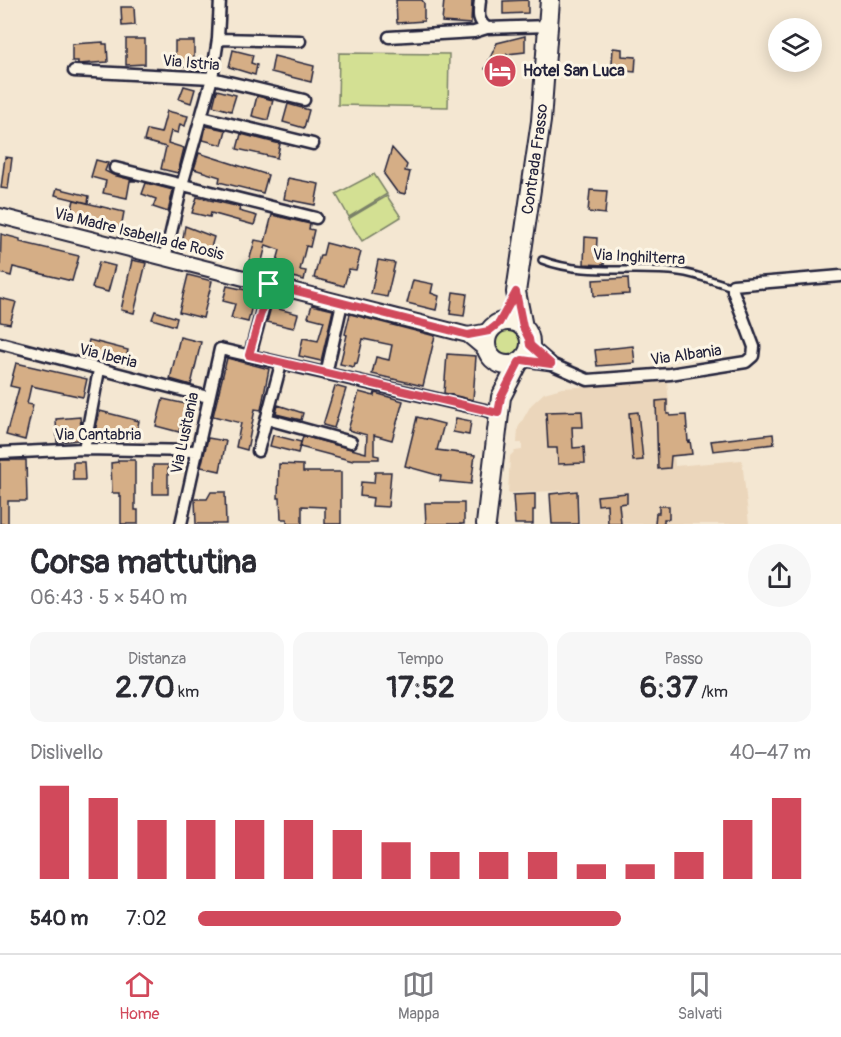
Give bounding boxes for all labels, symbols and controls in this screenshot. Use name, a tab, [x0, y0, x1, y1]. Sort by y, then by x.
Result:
map controls	[768, 18, 822, 72]
button: layers	[768, 18, 822, 72]
street label: Via Istria	[162, 51, 220, 75]
hotel icon: Hotel San Luca	[482, 53, 518, 89]
place label: Hotel San Luca	[523, 61, 625, 81]
street label: Contrada Frasso	[517, 103, 552, 216]
street label: Via Madre Isabella de Rosis	[52, 203, 226, 265]
street label: Via Inghilterra	[592, 245, 686, 269]
pin	[243, 258, 294, 309]
icon: arrive	[252, 267, 285, 300]
street label: Via Iberia	[77, 339, 139, 373]
street label: Via Albania	[649, 340, 723, 370]
street label: Via Lusitania	[167, 390, 203, 476]
street label: Via Cantabria	[55, 425, 141, 445]
text: Corsa mattutina	[30, 542, 257, 583]
button: share	[748, 544, 811, 607]
text: 06:43 · 5 × 540 m	[30, 585, 187, 610]
text: Distanza	[128, 649, 186, 669]
text: Tempo	[397, 649, 444, 669]
text: Passo	[665, 649, 703, 669]
text: 2.70	[115, 669, 175, 706]
text: 17:52	[386, 669, 455, 706]
text: 6:37	[640, 669, 698, 706]
text: km	[175, 682, 199, 702]
text: /km	[698, 682, 728, 702]
text: Dislivello	[30, 740, 103, 765]
text: 40–47 m	[730, 740, 811, 765]
text: 540 m	[30, 906, 88, 931]
text: 7:02	[126, 906, 167, 931]
tab: Home	[119, 968, 160, 1024]
tab: Mappa	[398, 968, 439, 1024]
tab: Salvati	[678, 968, 722, 1024]

